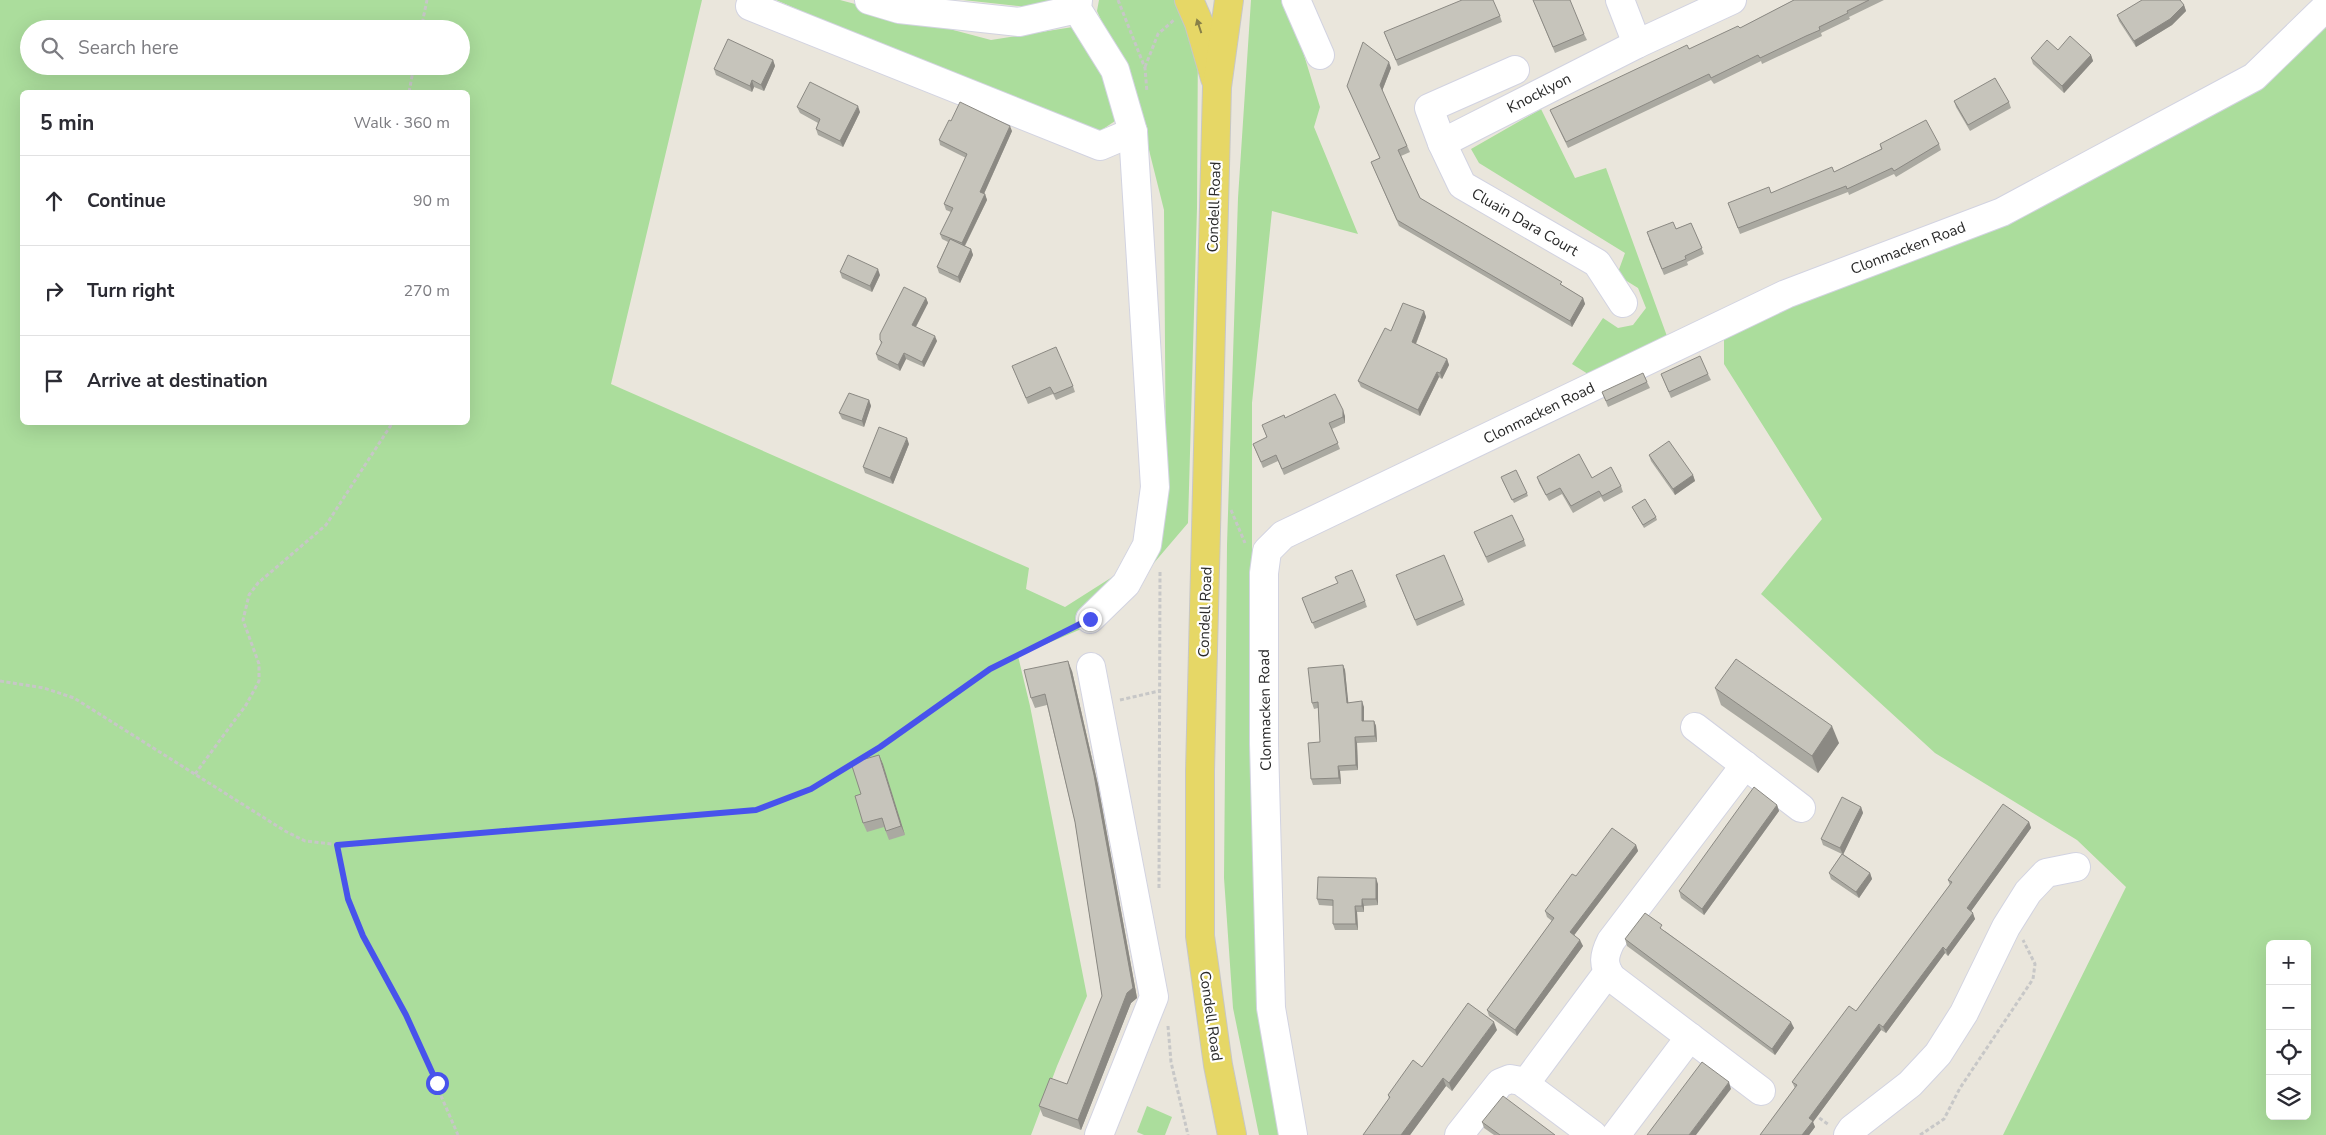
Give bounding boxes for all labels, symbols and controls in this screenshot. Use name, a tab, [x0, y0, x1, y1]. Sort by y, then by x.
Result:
one-way arrow	[1195, 18, 1203, 33]
search box	[20, 20, 470, 75]
icon: search	[38, 34, 66, 62]
text: Search here	[78, 35, 179, 61]
street label: Knocklyon	[1504, 68, 1574, 118]
text: 5 min	[40, 109, 94, 137]
text: Walk · 360 m	[354, 112, 450, 134]
street label: Condell Road	[1202, 161, 1226, 253]
street label: Cluain Dara Court	[1468, 183, 1583, 261]
icon: ahead	[40, 187, 68, 215]
text: Continue	[87, 188, 166, 214]
text: 90 m	[413, 190, 450, 212]
street label: Clonmacken Road	[1848, 217, 1968, 279]
icon: right	[40, 277, 68, 305]
text: Turn right	[87, 278, 174, 304]
text: 270 m	[403, 280, 450, 302]
icon: arrive	[40, 367, 68, 395]
text: Arrive at destination	[87, 368, 268, 394]
street label: Clonmacken Road	[1480, 377, 1598, 449]
street label: Condell Road	[1193, 566, 1217, 658]
route end	[1079, 608, 1102, 631]
street label: Clonmacken Road	[1254, 649, 1276, 771]
map controls	[2266, 940, 2311, 1120]
button: +	[2266, 940, 2311, 985]
street label: Condell Road	[1195, 970, 1227, 1062]
button: −	[2266, 985, 2311, 1030]
button: locate	[2266, 1030, 2311, 1075]
route start	[426, 1072, 449, 1095]
button: layers	[2266, 1075, 2311, 1120]

